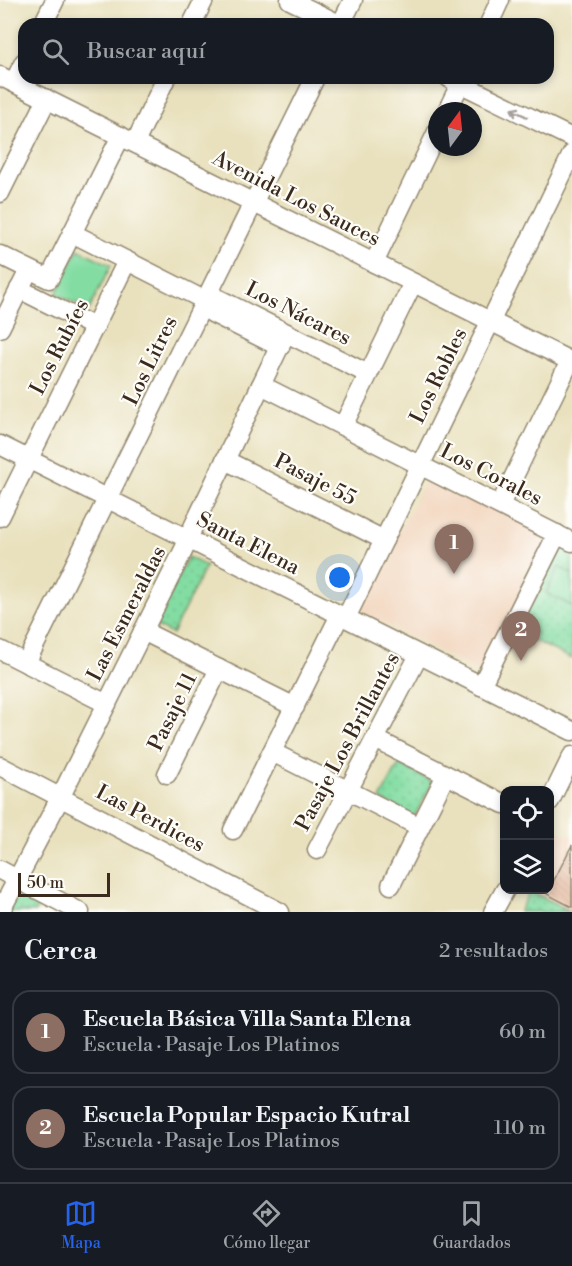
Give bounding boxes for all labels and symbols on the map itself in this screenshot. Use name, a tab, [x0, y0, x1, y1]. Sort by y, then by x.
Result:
north arrow	[428, 102, 482, 156]
one-way arrow	[511, 106, 529, 118]
street label: Avenida Los Sauces	[207, 145, 384, 253]
street label: Los Nácares	[241, 276, 355, 352]
street label: Los Rubíes	[25, 295, 95, 399]
street label: Los Litres	[118, 312, 184, 410]
street label: Los Robles	[405, 324, 473, 428]
street label: Los Corales	[436, 438, 546, 512]
street label: Pasaje 55	[270, 448, 360, 512]
street label: Santa Elena	[192, 507, 304, 581]
pin: 1	[434, 524, 474, 574]
street label: Las Esmeraldas	[82, 542, 172, 686]
your location	[325, 563, 354, 592]
pin: 2	[502, 612, 540, 661]
street label: Pasaje Los Brillantes	[290, 648, 406, 836]
street label: Pasaje 11	[143, 668, 203, 756]
street label: Las Perdices	[91, 779, 209, 859]
scale bar	[18, 870, 110, 898]

